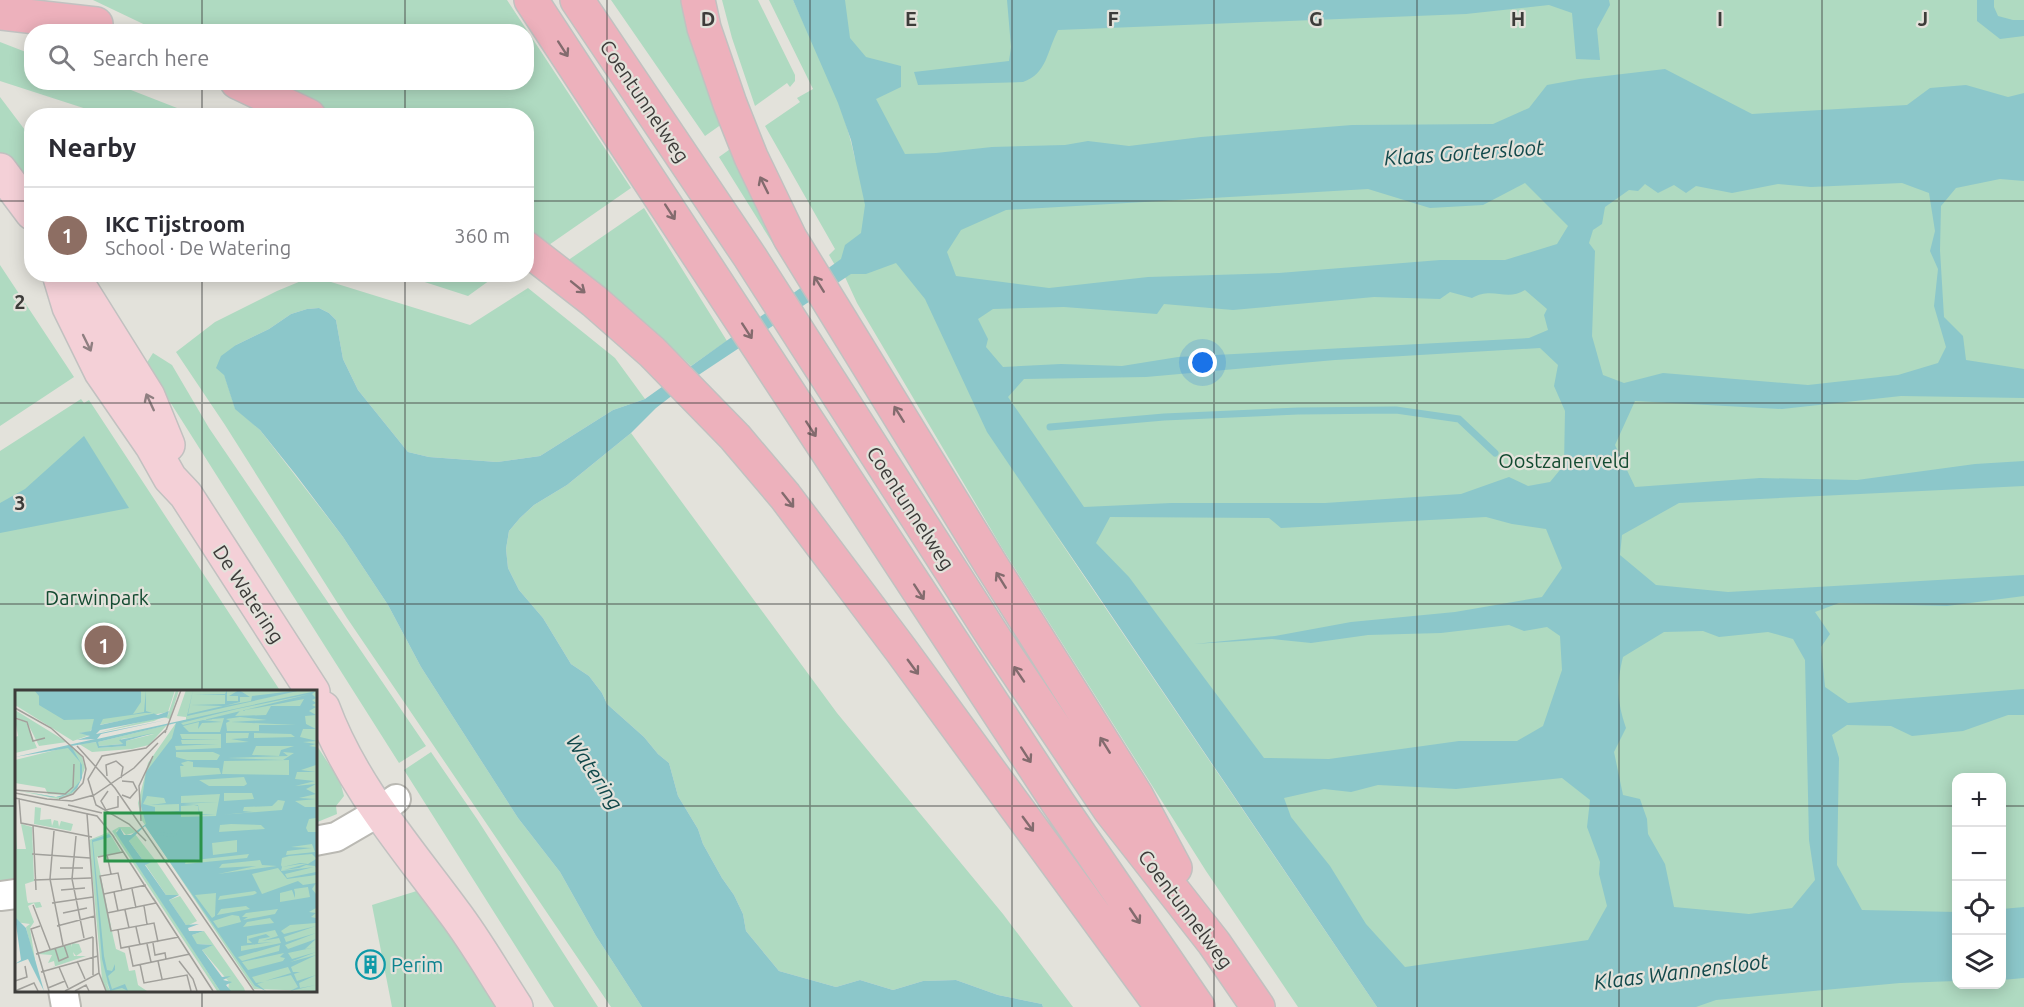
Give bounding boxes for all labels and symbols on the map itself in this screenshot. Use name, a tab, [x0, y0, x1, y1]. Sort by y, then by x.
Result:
text: D	[701, 7, 715, 30]
text: E	[905, 7, 917, 30]
text: F	[1107, 7, 1119, 30]
text: G	[1309, 7, 1323, 30]
text: H	[1511, 7, 1525, 30]
text: I	[1717, 7, 1723, 30]
text: J	[1918, 7, 1928, 30]
street label: Coentunnelweg	[596, 35, 694, 167]
one-way arrow	[557, 40, 569, 57]
water label: Klaas Gortersloot	[1383, 134, 1546, 170]
one-way arrow	[758, 177, 770, 195]
one-way arrow	[664, 203, 676, 220]
one-way arrow	[812, 276, 824, 293]
one-way arrow	[570, 281, 586, 294]
text: 2	[14, 290, 26, 313]
one-way arrow	[741, 322, 754, 339]
one-way arrow	[82, 333, 94, 351]
your location	[1188, 348, 1217, 377]
one-way arrow	[143, 393, 155, 411]
one-way arrow	[892, 406, 904, 423]
one-way arrow	[805, 420, 817, 437]
street label: Coentunnelweg	[862, 442, 960, 574]
park label: Oostzanerveld	[1498, 449, 1630, 472]
text: 3	[14, 491, 26, 514]
one-way arrow	[781, 492, 794, 508]
street label: De Watering	[209, 541, 289, 647]
one-way arrow	[994, 572, 1007, 589]
one-way arrow	[913, 583, 925, 600]
park label: Darwinpark	[45, 586, 149, 609]
pin: 1	[84, 622, 124, 668]
one-way arrow	[907, 658, 919, 674]
one-way arrow	[1012, 666, 1024, 683]
inset map	[15, 690, 316, 992]
water label: Watering	[562, 730, 628, 814]
one-way arrow	[1099, 737, 1111, 754]
one-way arrow	[1020, 746, 1032, 762]
one-way arrow	[1022, 816, 1034, 832]
street label: Coentunnelweg	[1134, 845, 1238, 973]
one-way arrow	[1129, 907, 1141, 924]
building icon: Perim	[354, 948, 386, 980]
water label: Klaas Wannensloot	[1592, 948, 1771, 994]
place label: Perim	[391, 953, 443, 976]

